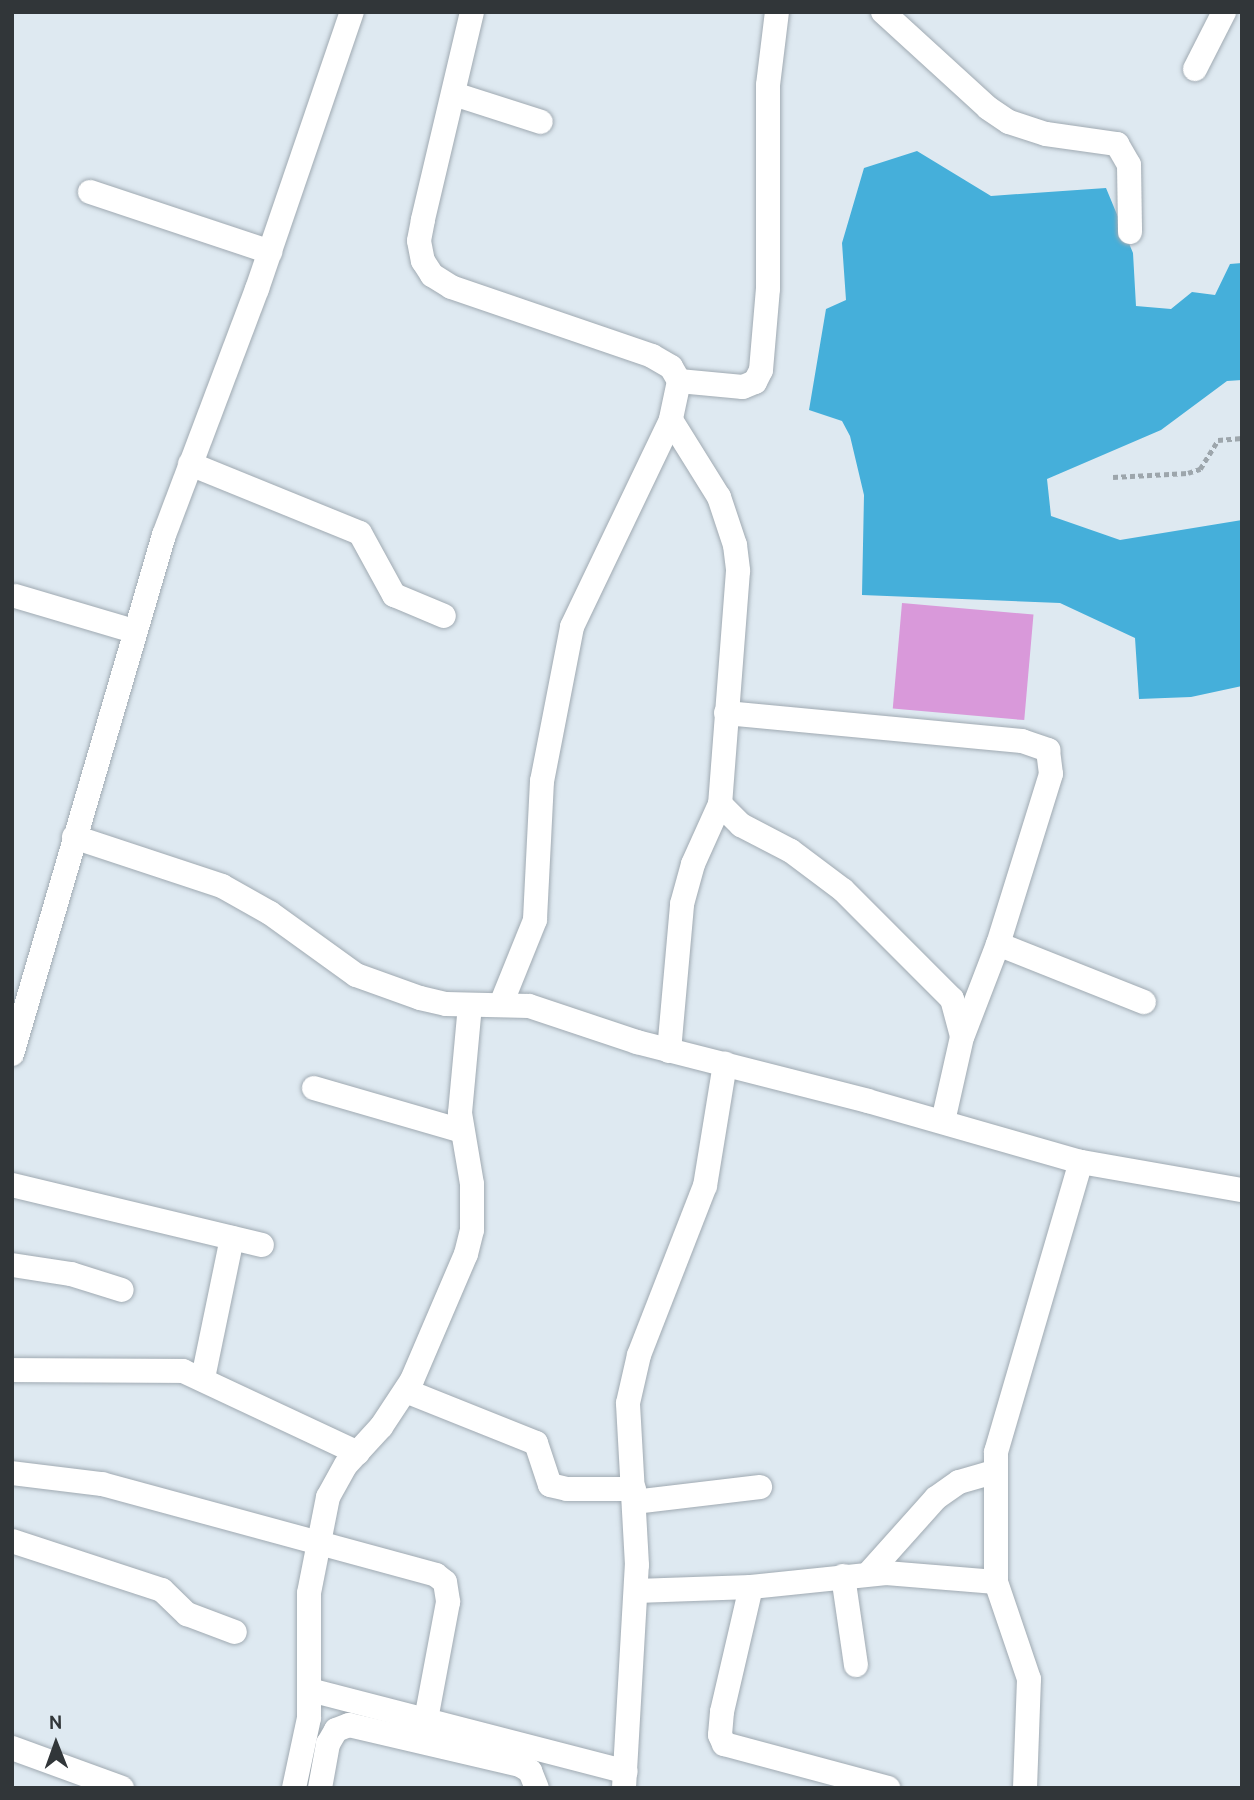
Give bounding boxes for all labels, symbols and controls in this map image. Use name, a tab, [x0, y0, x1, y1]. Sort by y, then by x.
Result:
north arrow	[21, 1709, 91, 1779]
text: N	[49, 1711, 63, 1734]

